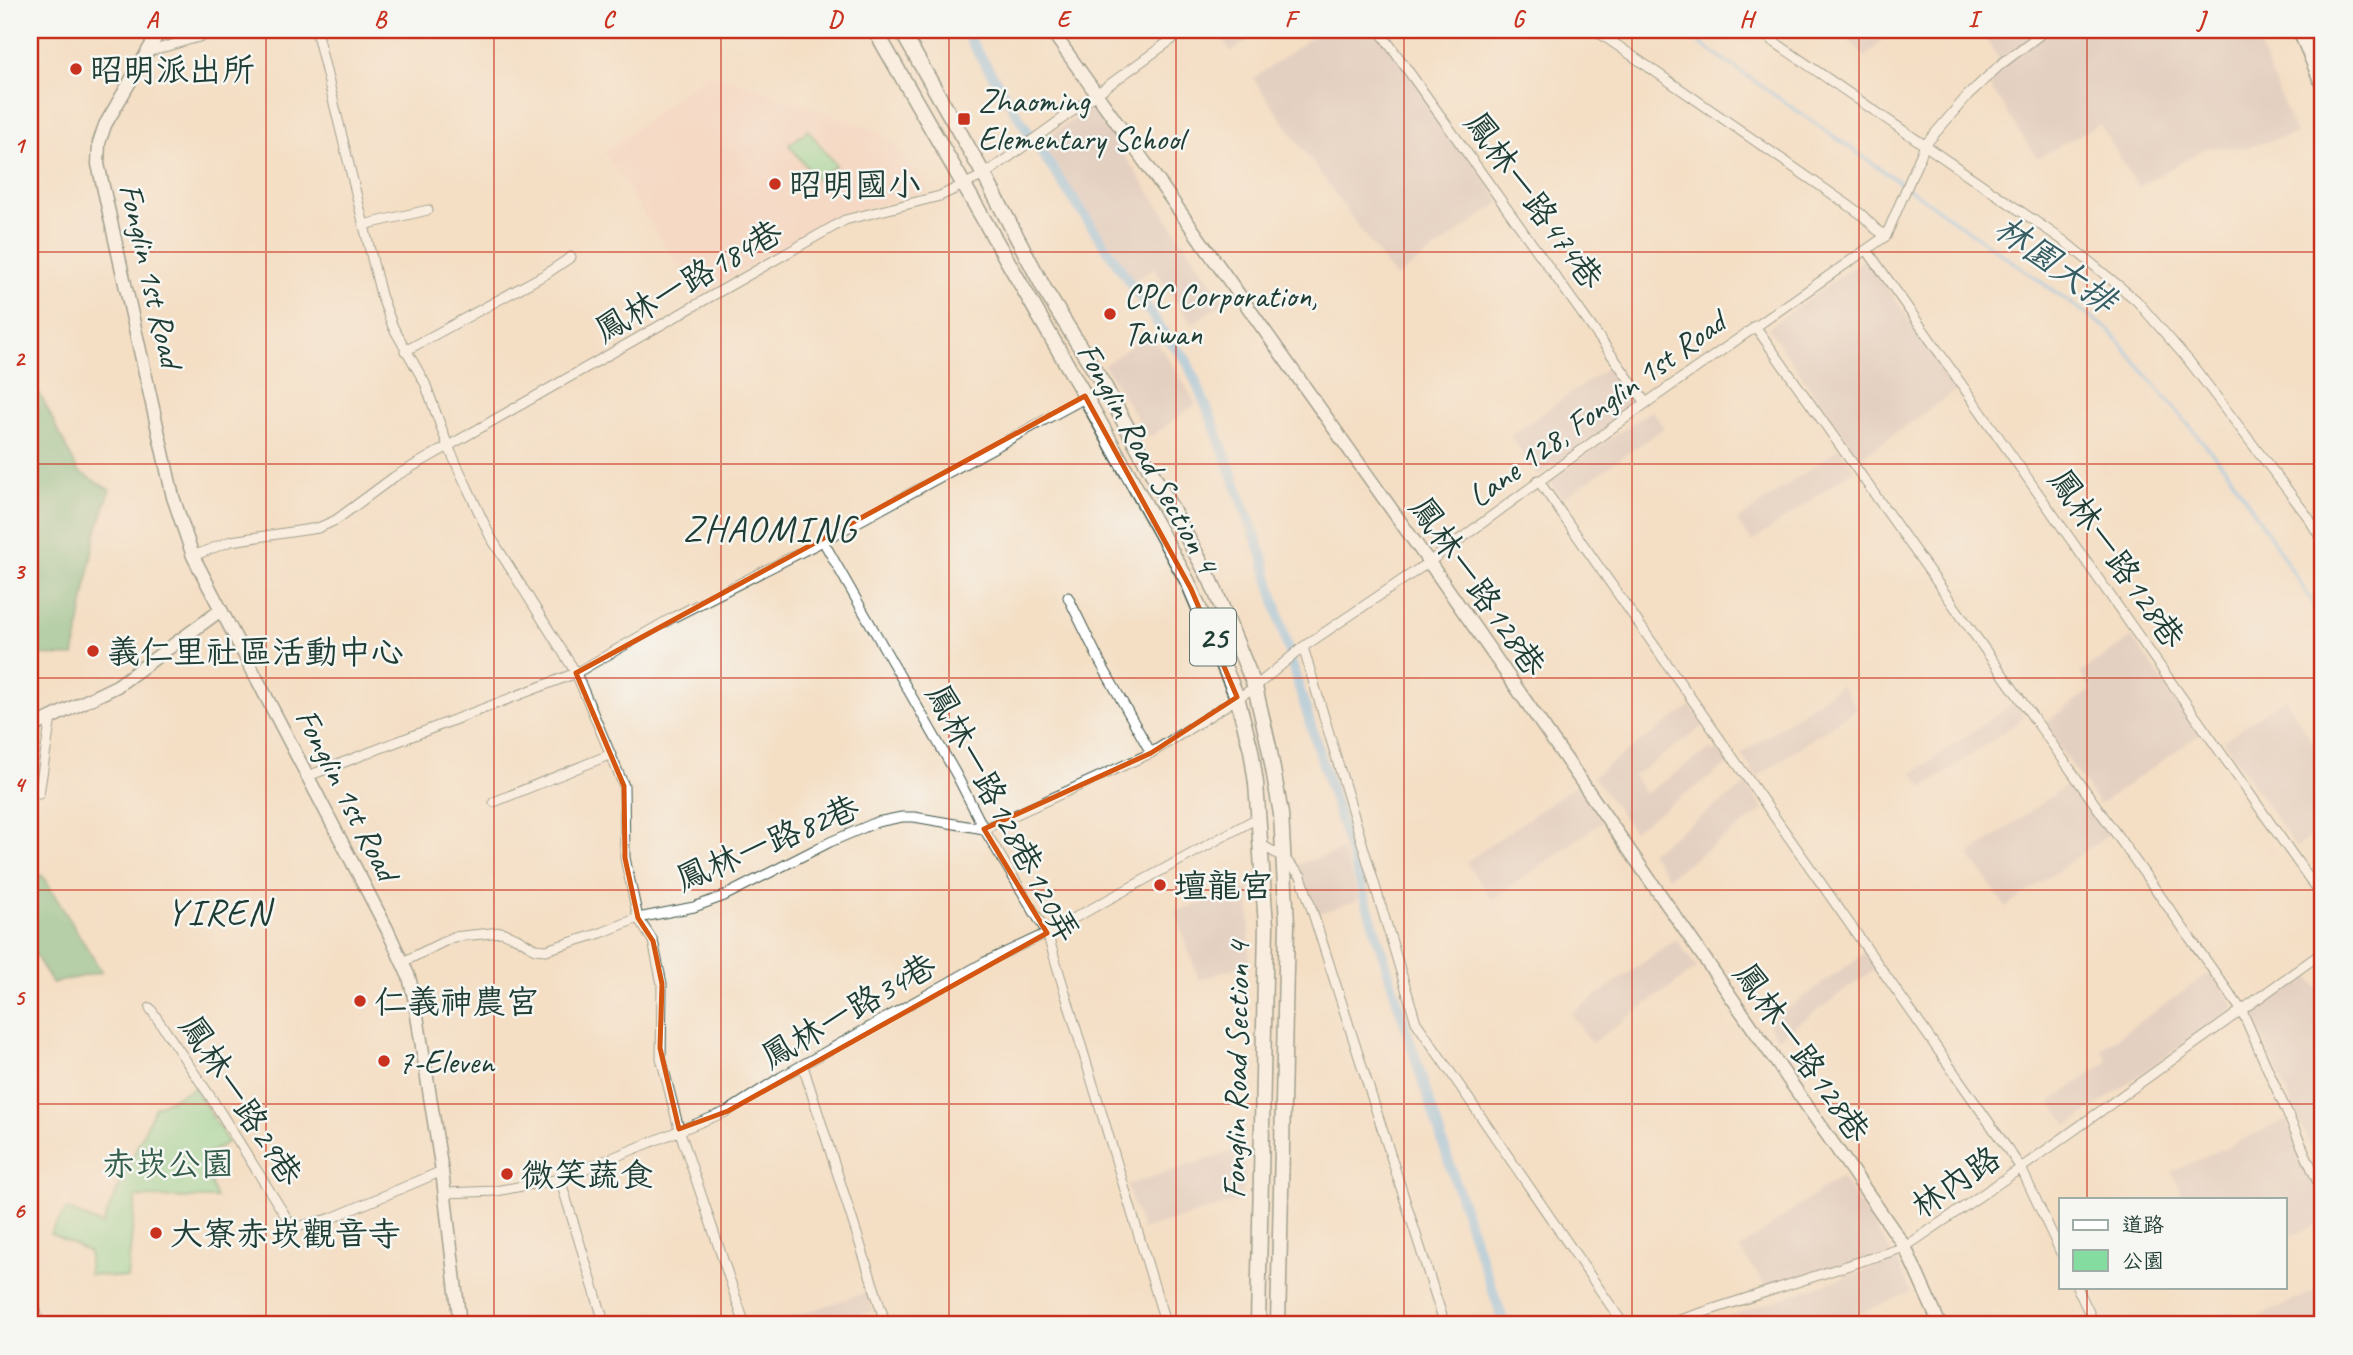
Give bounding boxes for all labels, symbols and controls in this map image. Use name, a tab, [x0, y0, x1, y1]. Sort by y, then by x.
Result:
text: A	[146, 5, 160, 34]
text: B	[374, 5, 388, 34]
text: C	[603, 5, 617, 34]
text: D	[828, 5, 844, 34]
text: E	[1057, 5, 1073, 34]
text: F	[1285, 5, 1301, 34]
text: G	[1512, 5, 1527, 34]
text: H	[1739, 5, 1757, 34]
text: I	[1968, 5, 1983, 34]
text: J	[2195, 5, 2208, 34]
place label: 昭明派出所	[90, 49, 255, 91]
marker: 昭明派出所	[68, 61, 84, 77]
place label: Zhaoming Elementary School	[978, 80, 1189, 160]
street label: 鳳林一路474巷	[1456, 103, 1613, 298]
marker: Zhaoming Elementary School	[956, 111, 972, 127]
text: 1	[14, 131, 27, 160]
place label: 昭明國小	[789, 164, 921, 206]
marker: 昭明國小	[767, 176, 783, 192]
street label: Fonglin 1st Road	[109, 179, 194, 376]
water label: 林園大排	[1986, 205, 2128, 326]
street label: 鳳林一路184巷	[587, 210, 790, 351]
place label: CPC Corporation, Taiwan	[1124, 275, 1318, 355]
street label: Lane 128, Fonglin 1st Road	[1459, 298, 1738, 516]
marker: CPC Corporation, Taiwan	[1102, 306, 1118, 322]
street label: Fonglin Road Section 4	[1067, 335, 1230, 583]
text: 2	[14, 344, 27, 373]
street label: 鳳林一路128巷	[2040, 461, 2194, 656]
street label: 鳳林一路128巷	[1401, 489, 1555, 684]
district label: ZHAOMING	[683, 505, 859, 552]
text: 3	[14, 557, 27, 586]
road number: 25	[1190, 608, 1236, 666]
place label: 義仁里社區活動中心	[107, 631, 404, 673]
marker: 義仁里社區活動中心	[85, 643, 101, 659]
street label: 鳳林一路128巷120弄	[917, 677, 1089, 950]
street label: Fonglin 1st Road	[286, 701, 411, 892]
text: 4	[14, 770, 27, 799]
street label: 鳳林一路82巷	[670, 786, 865, 900]
place label: 壇龍宮	[1174, 865, 1273, 907]
marker: 壇龍宮	[1152, 877, 1168, 893]
district label: YIREN	[166, 888, 275, 935]
street label: Fonglin Road Section 4	[1213, 938, 1259, 1199]
street label: 鳳林一路34巷	[754, 944, 943, 1078]
street label: 鳳林一路128巷	[1725, 955, 1879, 1150]
place label: 仁義神農宮	[374, 981, 539, 1023]
text: 5	[14, 983, 26, 1012]
marker: 仁義神農宮	[352, 993, 368, 1009]
street label: 鳳林一路29巷	[171, 1007, 312, 1194]
place label: 7-Eleven	[398, 1041, 496, 1083]
marker: 7-Eleven	[376, 1053, 392, 1069]
street label: 林內路	[1903, 1137, 2008, 1227]
park label: 赤崁公園	[102, 1143, 234, 1185]
place label: 微笑蔬食	[521, 1154, 653, 1196]
marker: 微笑蔬食	[499, 1166, 515, 1182]
text: 6	[14, 1196, 27, 1225]
legend	[2059, 1198, 2286, 1288]
text: 道路	[2122, 1212, 2164, 1238]
place label: 大寮赤崁觀音寺	[170, 1213, 401, 1255]
marker: 大寮赤崁觀音寺	[148, 1225, 164, 1241]
text: 公園	[2122, 1248, 2164, 1274]

